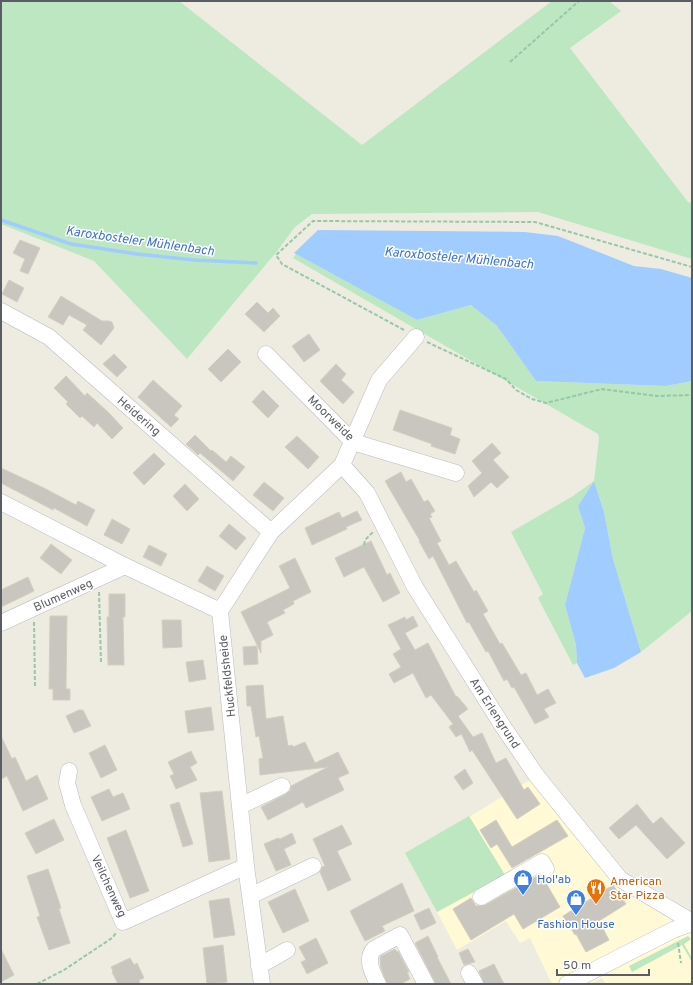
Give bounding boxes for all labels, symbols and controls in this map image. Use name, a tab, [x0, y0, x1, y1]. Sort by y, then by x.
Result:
water label: Karoxbosteler Mühlenbach	[64, 224, 215, 260]
water label: Karoxbosteler Mühlenbach	[384, 244, 534, 273]
street label: Moorweide	[304, 392, 357, 445]
street label: Heidering	[113, 393, 163, 440]
street label: Blumenweg	[31, 576, 96, 616]
street label: Huckfeldsheide	[216, 634, 240, 718]
street label: Am Erlengrund	[465, 675, 523, 752]
street label: Veilchenweg	[87, 853, 130, 920]
shop icon: Hol'ab	[512, 868, 534, 896]
place label: Hol'ab	[537, 872, 571, 888]
place label: American Star Pizza	[610, 874, 664, 904]
restaurant icon: American Star Pizza	[585, 877, 607, 905]
shop icon: Fashion House	[565, 888, 587, 916]
place label: Fashion House	[537, 917, 615, 933]
scale bar	[557, 951, 649, 977]
text: 50 m	[563, 958, 591, 974]

